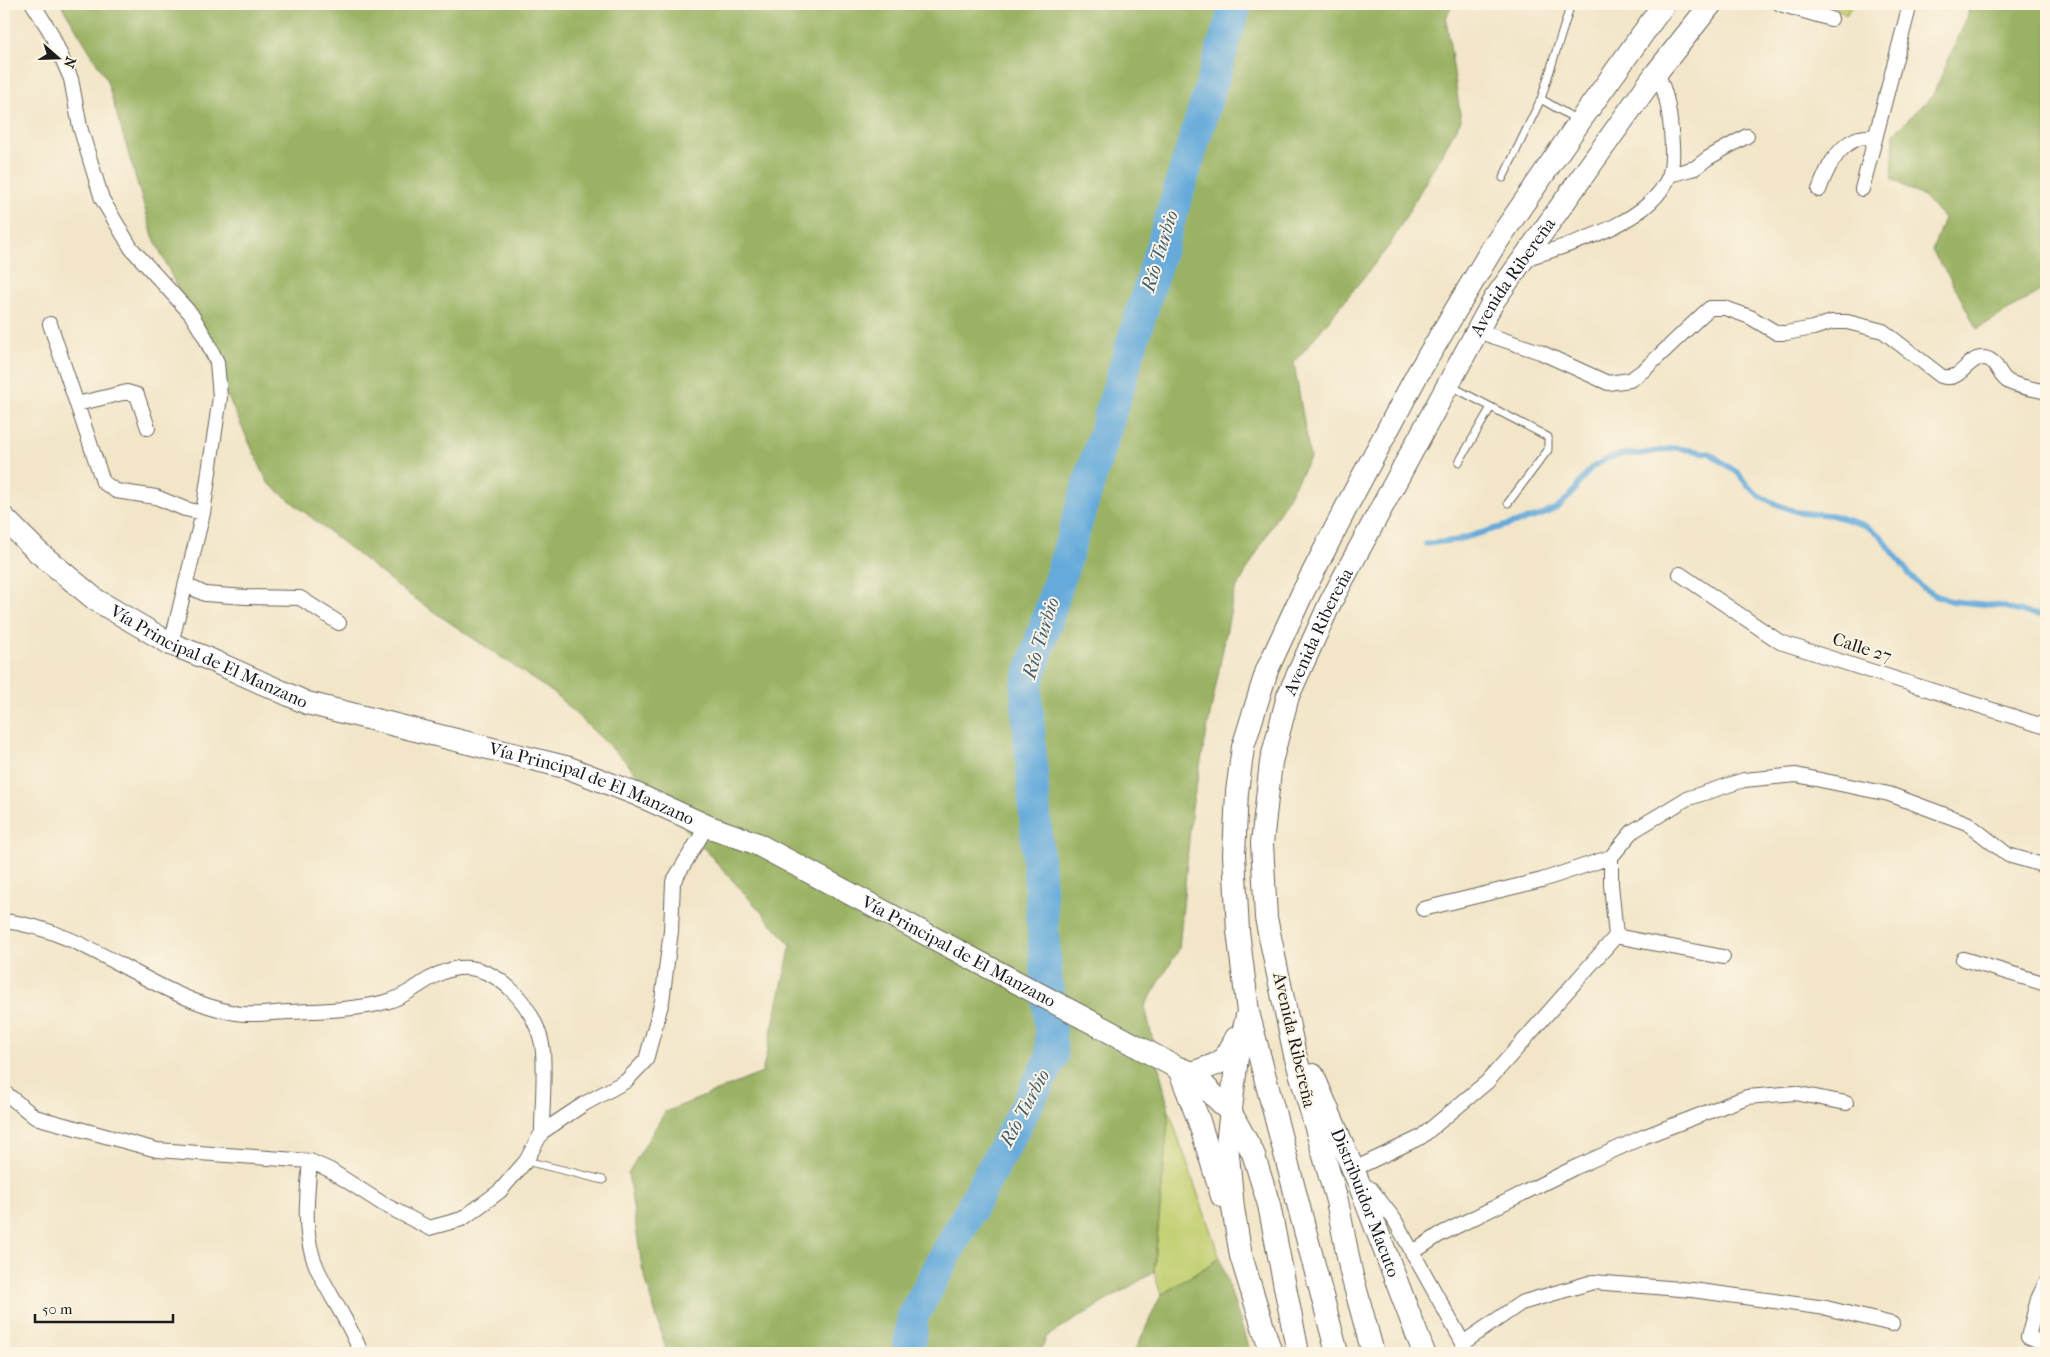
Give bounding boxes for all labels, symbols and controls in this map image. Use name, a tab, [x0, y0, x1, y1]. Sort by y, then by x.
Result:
north arrow	[32, 32, 82, 82]
text: N	[60, 54, 80, 71]
water label: Río Turbio	[1137, 208, 1183, 296]
street label: Avenida Ribereña	[1465, 213, 1560, 341]
street label: Avenida Ribereña	[1279, 564, 1358, 700]
water label: Río Turbio	[1018, 595, 1064, 683]
street label: Vía Principal de El Manzano	[106, 600, 311, 713]
street label: Calle 27	[1830, 629, 1895, 668]
street label: Vía Principal de El Manzano	[486, 738, 698, 829]
street label: Vía Principal de El Manzano	[857, 891, 1059, 1012]
street label: Avenida Ribereña	[1268, 969, 1320, 1110]
water label: Río Turbio	[995, 1066, 1054, 1152]
street label: Distribuidor Macuto	[1326, 1125, 1404, 1280]
scale bar	[35, 1292, 172, 1324]
text: 50 m	[42, 1300, 73, 1318]

